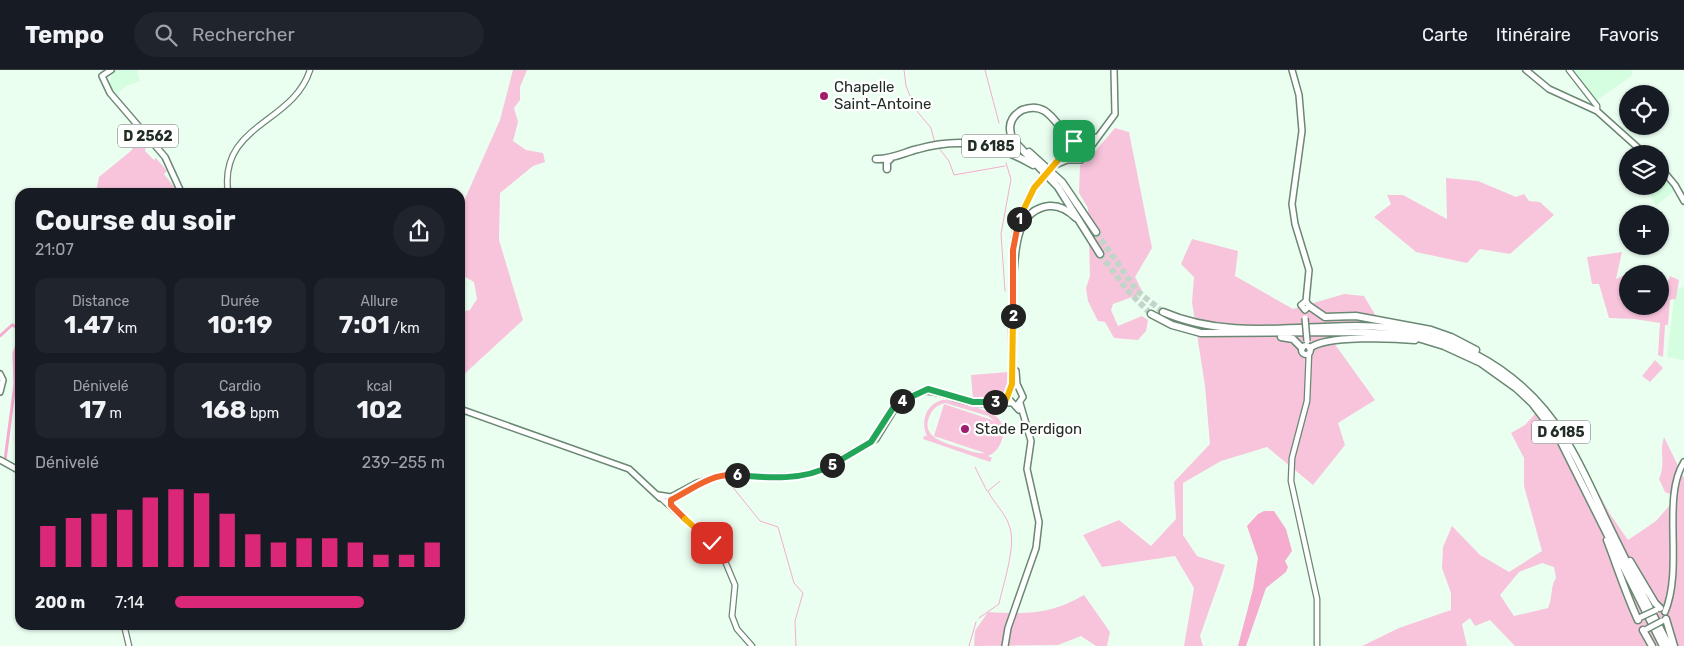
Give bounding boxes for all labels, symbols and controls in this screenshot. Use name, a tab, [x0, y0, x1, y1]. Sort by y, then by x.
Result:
search box	[134, 12, 484, 57]
text: Tempo	[25, 21, 104, 49]
icon: search	[152, 21, 180, 49]
text: Rechercher	[192, 23, 295, 46]
text: Carte	[1422, 24, 1468, 46]
text: Itinéraire	[1496, 24, 1571, 46]
text: Favoris	[1599, 24, 1659, 46]
place label: Chapelle Saint-Antoine	[834, 78, 931, 113]
map controls	[1619, 85, 1669, 315]
button: locate	[1619, 85, 1669, 135]
marker: Chapelle Saint-Antoine	[818, 90, 830, 102]
pin	[1053, 120, 1095, 162]
road number: D 2562	[118, 124, 178, 148]
icon: arrive	[1060, 127, 1088, 155]
road number: D 6185	[962, 134, 1020, 158]
button: layers	[1619, 145, 1669, 195]
text: Course du soir	[35, 204, 235, 237]
button: share	[393, 205, 445, 257]
button: +	[1619, 205, 1669, 255]
pin: 1	[1006, 206, 1032, 232]
text: 1	[1016, 211, 1023, 228]
text: 21:07	[35, 240, 74, 259]
button: −	[1619, 265, 1669, 315]
text: Distance	[72, 293, 129, 310]
text: Durée	[221, 293, 259, 310]
text: Allure	[361, 293, 398, 310]
pin: 2	[1000, 304, 1026, 328]
text: 2	[1009, 308, 1018, 325]
text: 1.47	[64, 310, 114, 339]
text: 10:19	[207, 310, 273, 339]
text: 7:01	[339, 310, 390, 339]
text: km	[114, 320, 137, 337]
text: /km	[390, 320, 420, 337]
text: Dénivelé	[73, 378, 129, 395]
text: Cardio	[219, 378, 261, 395]
text: kcal	[366, 378, 392, 395]
pin: 4	[890, 388, 914, 414]
pin: 3	[982, 390, 1008, 414]
text: 4	[898, 393, 907, 410]
text: 3	[991, 394, 1000, 411]
text: 17	[79, 395, 106, 424]
text: 168	[201, 395, 247, 424]
text: 102	[356, 395, 402, 424]
text: m	[106, 405, 122, 422]
text: bpm	[247, 405, 279, 422]
place label: Stade Perdigon	[975, 420, 1082, 438]
road number: D 6185	[1532, 421, 1590, 444]
marker: Stade Perdigon	[959, 423, 971, 435]
pin: 5	[820, 452, 844, 478]
text: Dénivelé	[35, 453, 99, 472]
text: 239–255 m	[362, 453, 445, 472]
text: 5	[828, 457, 837, 474]
pin: 6	[724, 462, 750, 488]
text: 6	[733, 467, 742, 484]
pin	[691, 522, 733, 564]
icon: check	[698, 529, 726, 557]
text: 200 m	[35, 593, 85, 612]
text: 7:14	[115, 593, 144, 612]

